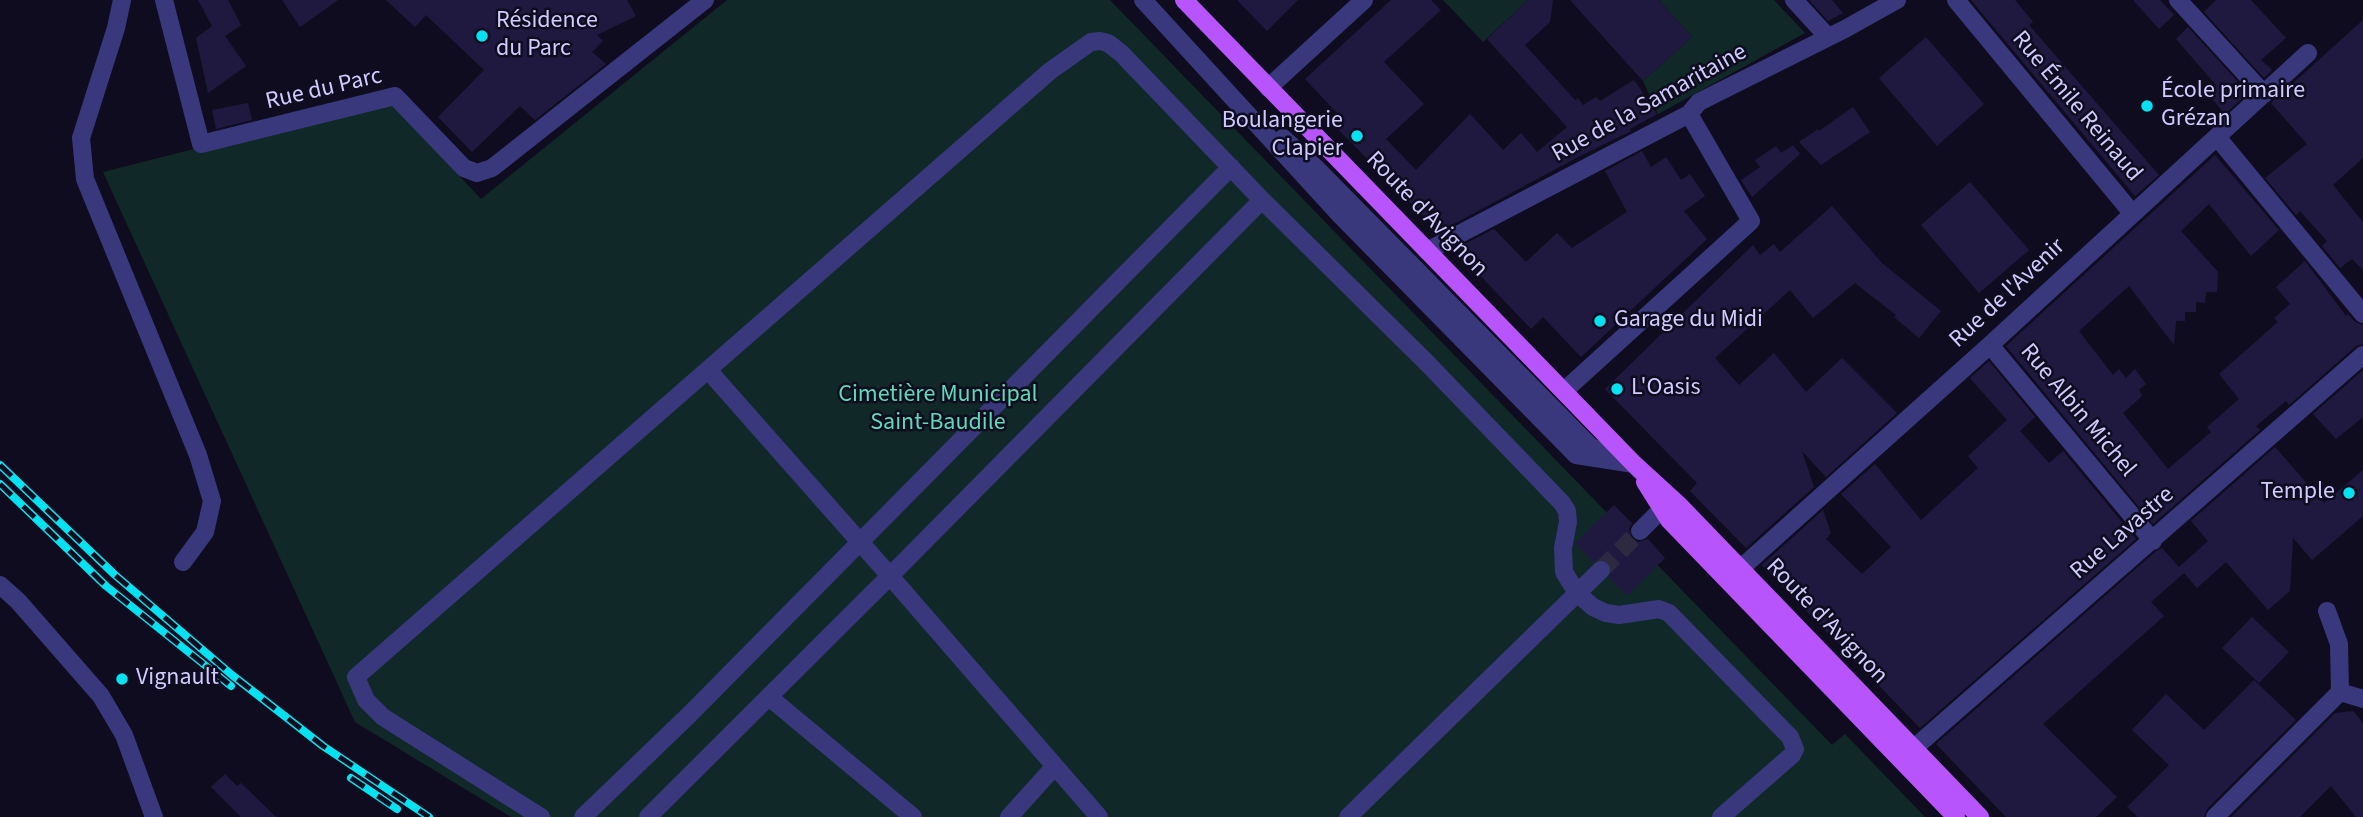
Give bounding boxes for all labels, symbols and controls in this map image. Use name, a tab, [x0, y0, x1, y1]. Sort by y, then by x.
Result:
place label: Résidence du Parc	[496, 8, 598, 64]
street label: Rue Émile Reinaud	[2005, 26, 2147, 188]
marker: Résidence du Parc	[474, 28, 490, 44]
street label: Rue de la Samaritaine	[1548, 39, 1752, 169]
street label: Rue du Parc	[263, 63, 385, 117]
place label: École primaire Grézan	[2161, 78, 2305, 134]
marker: École primaire Grézan	[2139, 98, 2155, 114]
place label: Boulangerie Clapier	[1222, 108, 1343, 164]
marker: Boulangerie Clapier	[1349, 128, 1365, 144]
street label: Route d'Avignon	[1359, 146, 1493, 284]
street label: Rue de l'Avenir	[1944, 233, 2072, 355]
place label: Garage du Midi	[1614, 307, 1763, 335]
marker: Garage du Midi	[1592, 313, 1608, 329]
street label: Rue Albin Michel	[2013, 339, 2141, 483]
place label: L'Oasis	[1631, 375, 1701, 403]
marker: L'Oasis	[1609, 381, 1625, 397]
park label: Cimetière Municipal Saint-Baudile	[838, 382, 1038, 438]
place label: Temple	[2261, 479, 2335, 507]
street label: Rue Lavastre	[2065, 481, 2181, 587]
marker: Temple	[2341, 485, 2357, 501]
street label: Route d'Avignon	[1759, 553, 1893, 691]
place label: Vignault	[136, 665, 219, 693]
marker: Vignault	[114, 671, 130, 687]

